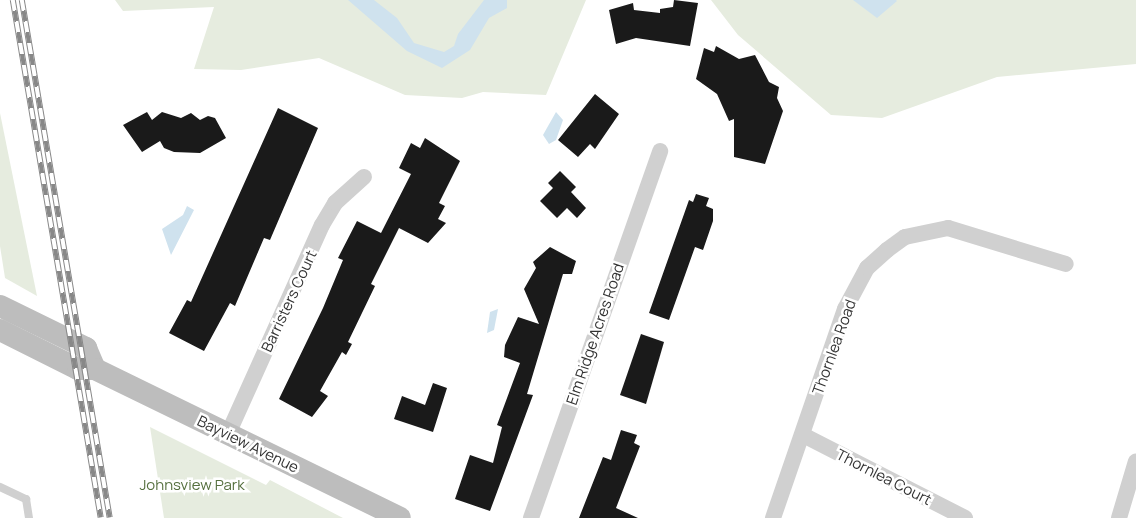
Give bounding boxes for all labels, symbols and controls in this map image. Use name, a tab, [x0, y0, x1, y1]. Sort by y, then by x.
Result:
street label: Barristers Court	[258, 247, 320, 355]
street label: Elm Ridge Acres Road	[562, 261, 628, 407]
street label: Thornlea Road	[808, 297, 860, 397]
street label: Bayview Avenue	[194, 412, 302, 476]
street label: Thornlea Court	[833, 445, 935, 509]
park label: Johnsview Park	[139, 476, 245, 494]

